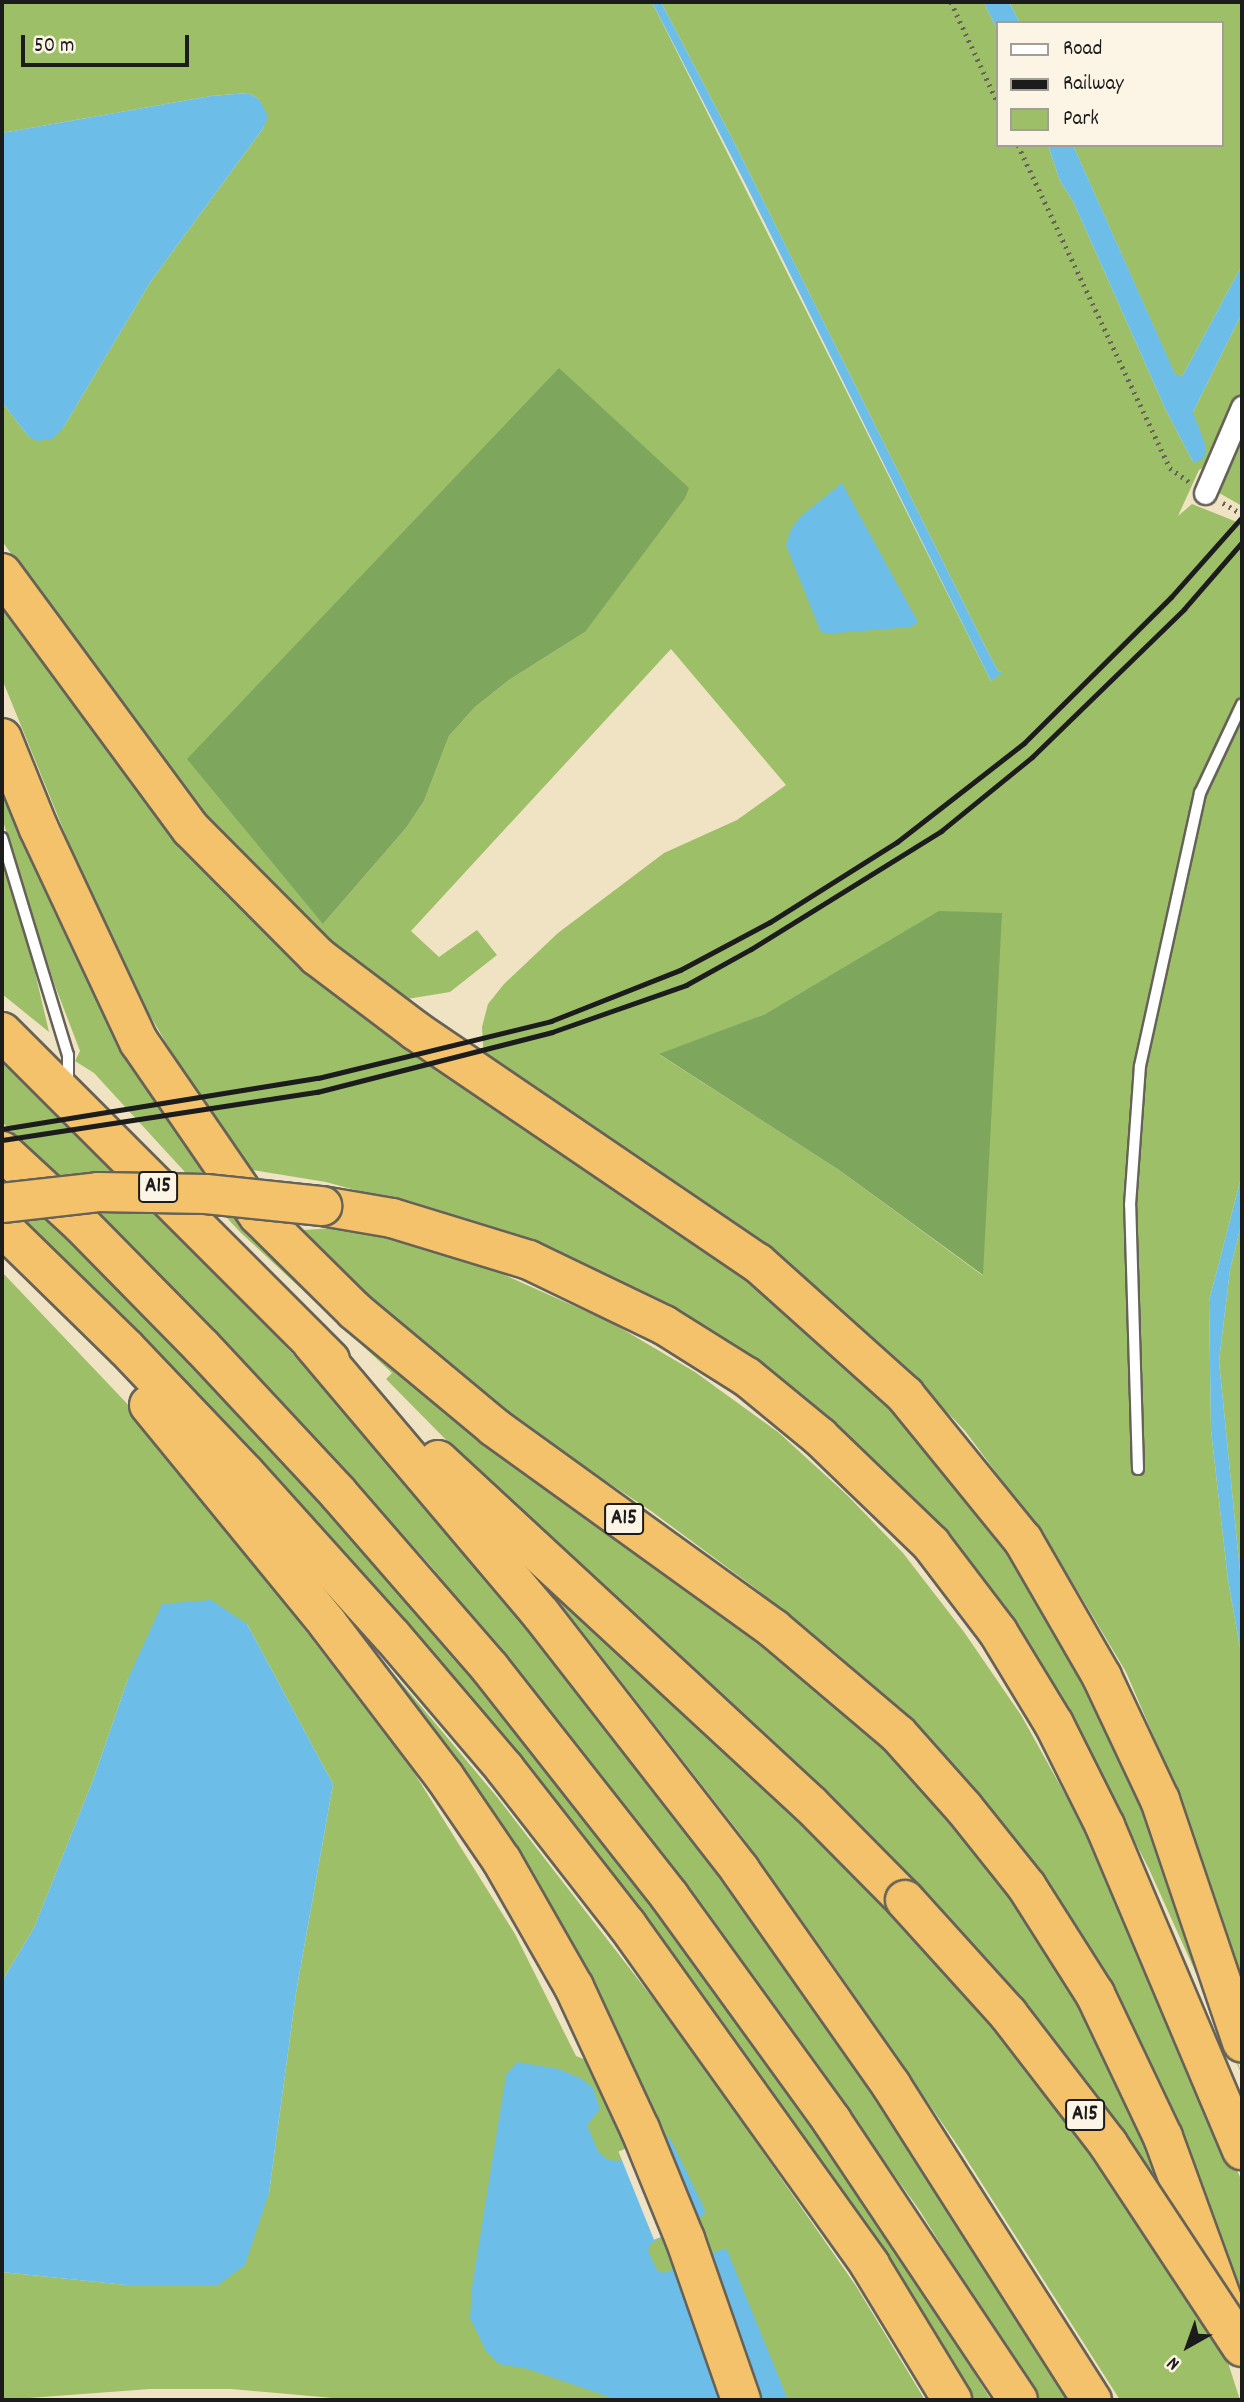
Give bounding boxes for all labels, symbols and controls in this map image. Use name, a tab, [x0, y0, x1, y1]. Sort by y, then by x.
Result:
scale bar	[24, 21, 192, 65]
legend	[996, 21, 1223, 147]
text: 50 m	[34, 32, 74, 62]
text: Road	[1063, 35, 1102, 65]
text: Railway	[1063, 70, 1124, 100]
text: Park	[1063, 105, 1099, 135]
road number: A15	[137, 1170, 179, 1204]
road number: A15	[603, 1502, 645, 1536]
road number: A15	[1064, 2098, 1106, 2132]
north arrow	[1153, 2311, 1223, 2381]
text: N	[1162, 2349, 1186, 2376]

